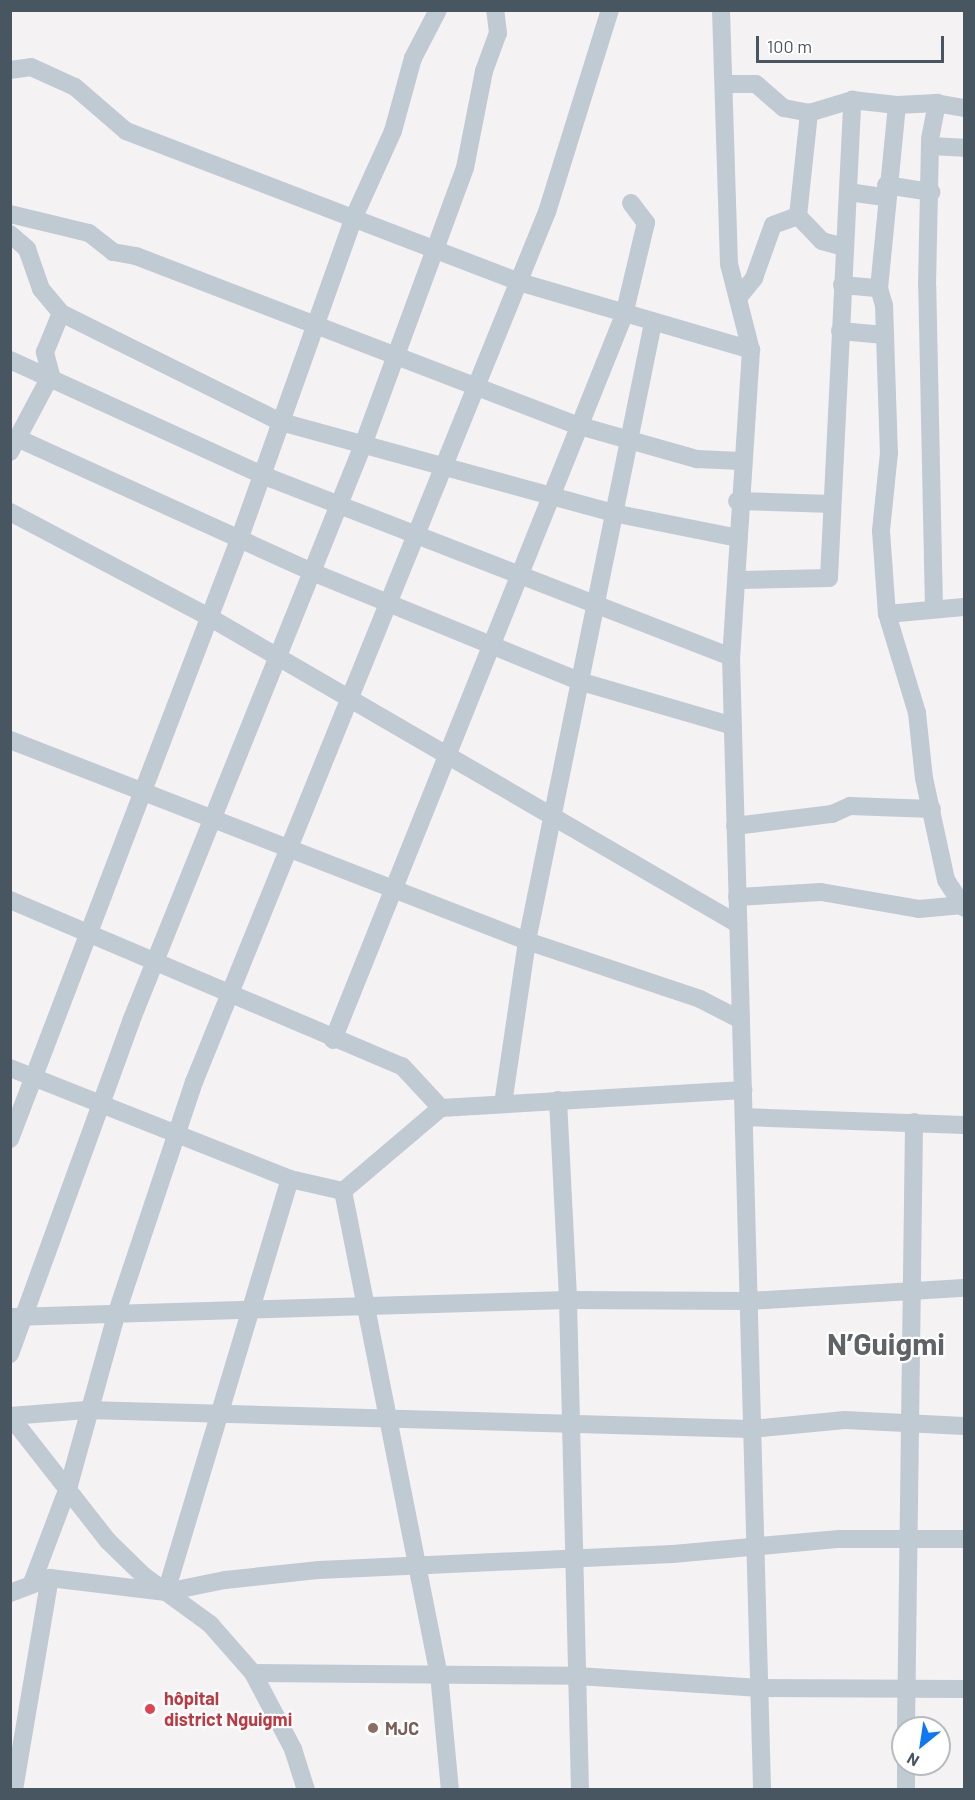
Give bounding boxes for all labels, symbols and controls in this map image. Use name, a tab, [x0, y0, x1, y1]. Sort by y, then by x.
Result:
scale bar	[759, 24, 946, 62]
text: 100 m	[767, 35, 812, 57]
district label: N’Guigmi	[827, 1325, 945, 1361]
place label: hôpital district Nguigmi	[164, 1688, 292, 1730]
marker: hôpital district Nguigmi	[141, 1700, 159, 1718]
north arrow	[891, 1716, 951, 1776]
place label: MJC	[385, 1717, 419, 1739]
marker: MJC	[366, 1721, 380, 1735]
text: N	[903, 1749, 922, 1771]

